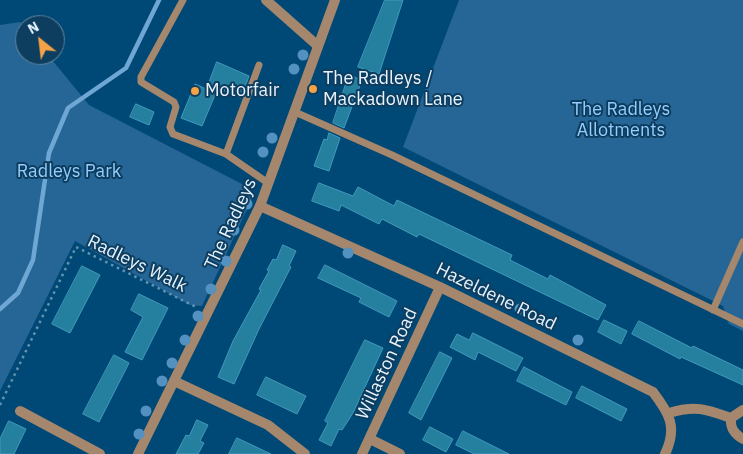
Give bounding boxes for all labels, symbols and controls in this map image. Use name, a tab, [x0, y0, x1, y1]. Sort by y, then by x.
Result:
north arrow	[15, 15, 65, 65]
text: N	[24, 17, 42, 38]
place label: The Radleys / Mackadown Lane	[323, 68, 463, 110]
place label: Motorfair	[205, 80, 279, 102]
marker: The Radleys / Mackadown Lane	[307, 83, 319, 95]
marker: Motorfair	[189, 85, 201, 97]
park label: The Radleys Allotments	[572, 99, 670, 142]
park label: Radleys Park	[17, 161, 121, 183]
street label: The Radleys	[200, 175, 262, 273]
street label: Radleys Walk	[84, 231, 190, 297]
street label: Hazeldene Road	[432, 259, 560, 335]
street label: Willaston Road	[352, 305, 422, 423]

